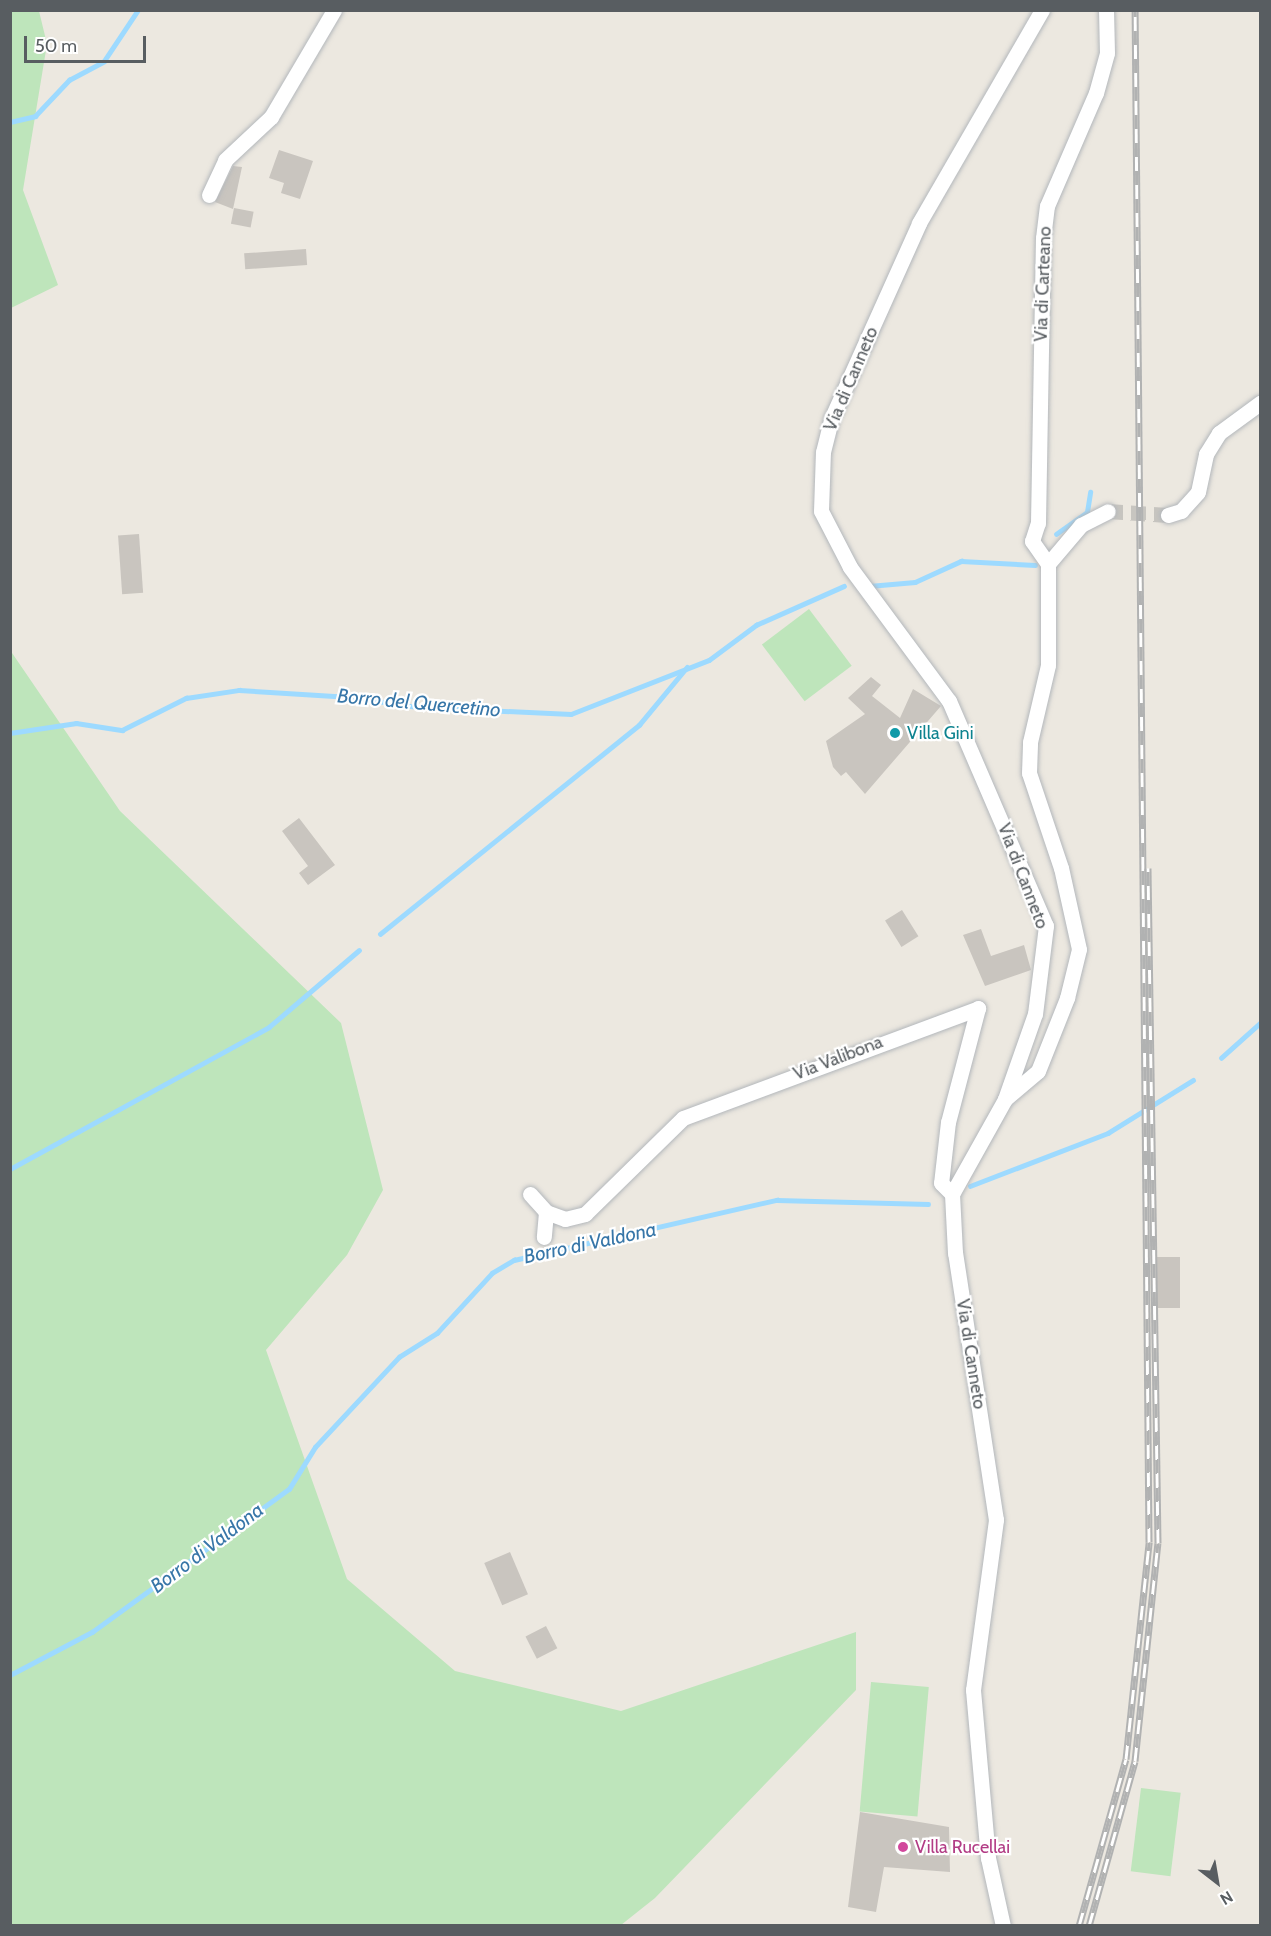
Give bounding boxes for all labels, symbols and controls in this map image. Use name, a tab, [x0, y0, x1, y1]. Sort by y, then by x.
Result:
scale bar	[27, 24, 148, 62]
text: 50 m	[35, 35, 77, 57]
street label: Via di Carteano	[1030, 226, 1056, 342]
street label: Via di Canneto	[819, 324, 883, 434]
water label: Borro del Quercetino	[336, 684, 502, 722]
place label: Villa Gini	[907, 722, 973, 744]
marker: Villa Gini	[888, 726, 902, 740]
street label: Via di Canneto	[993, 820, 1053, 932]
street label: Via Valibona	[790, 1031, 886, 1085]
water label: Borro di Valdona	[522, 1217, 658, 1269]
street label: Via di Canneto	[952, 1297, 990, 1411]
water label: Borro di Valdona	[146, 1498, 268, 1598]
place label: Villa Rucellai	[915, 1836, 1010, 1858]
marker: Villa Rucellai	[896, 1840, 910, 1854]
north arrow	[1187, 1852, 1247, 1912]
text: N	[1217, 1887, 1236, 1909]

